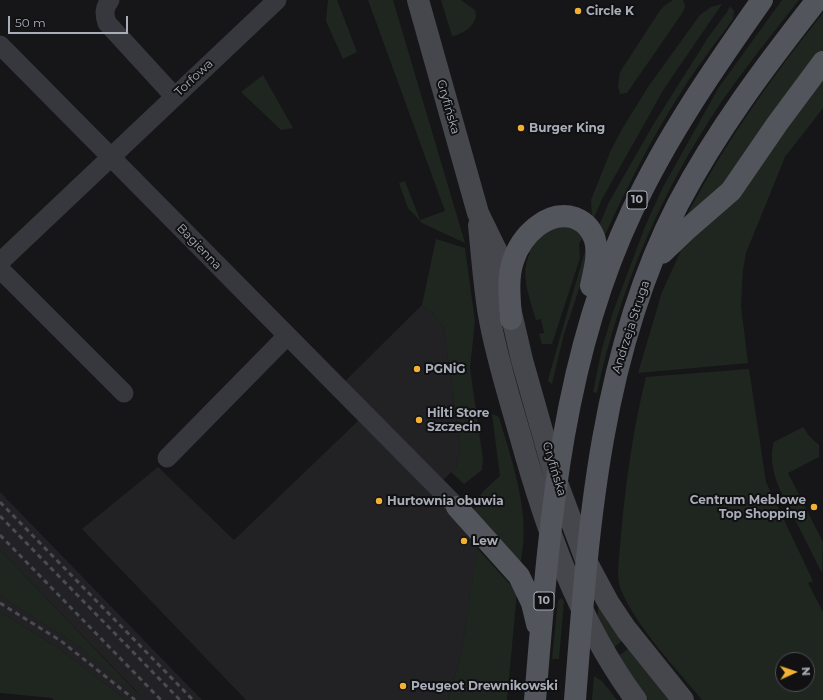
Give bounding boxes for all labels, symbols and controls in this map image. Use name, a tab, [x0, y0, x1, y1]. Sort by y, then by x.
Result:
place label: Circle K	[586, 4, 634, 18]
marker: Circle K	[573, 6, 583, 16]
scale bar	[10, 8, 130, 34]
text: 50 m	[15, 15, 46, 30]
street label: Torfowa	[172, 57, 216, 99]
street label: Gryfińska	[433, 78, 463, 136]
place label: Burger King	[529, 121, 605, 135]
marker: Burger King	[516, 123, 526, 133]
road number: 10	[627, 191, 647, 209]
street label: Bagienna	[174, 221, 224, 273]
street label: Andrzeja Struga	[609, 279, 653, 375]
place label: PGNiG	[425, 362, 466, 376]
marker: PGNiG	[412, 364, 422, 374]
place label: Hilti Store Szczecin	[427, 406, 489, 434]
marker: Hilti Store Szczecin	[414, 415, 424, 425]
street label: Gryfińska	[539, 440, 569, 498]
place label: Centrum Meblowe Top Shopping	[690, 493, 806, 521]
place label: Hurtownia obuwia	[387, 494, 504, 508]
marker: Hurtownia obuwia	[374, 496, 384, 506]
marker: Centrum Meblowe Top Shopping	[809, 502, 819, 512]
place label: Lew	[472, 534, 498, 548]
marker: Lew	[459, 536, 469, 546]
road number: 10	[534, 592, 554, 610]
north arrow	[775, 652, 815, 692]
text: N	[799, 667, 813, 676]
place label: Peugeot Drewnikowski	[411, 679, 558, 693]
marker: Peugeot Drewnikowski	[398, 681, 408, 691]

